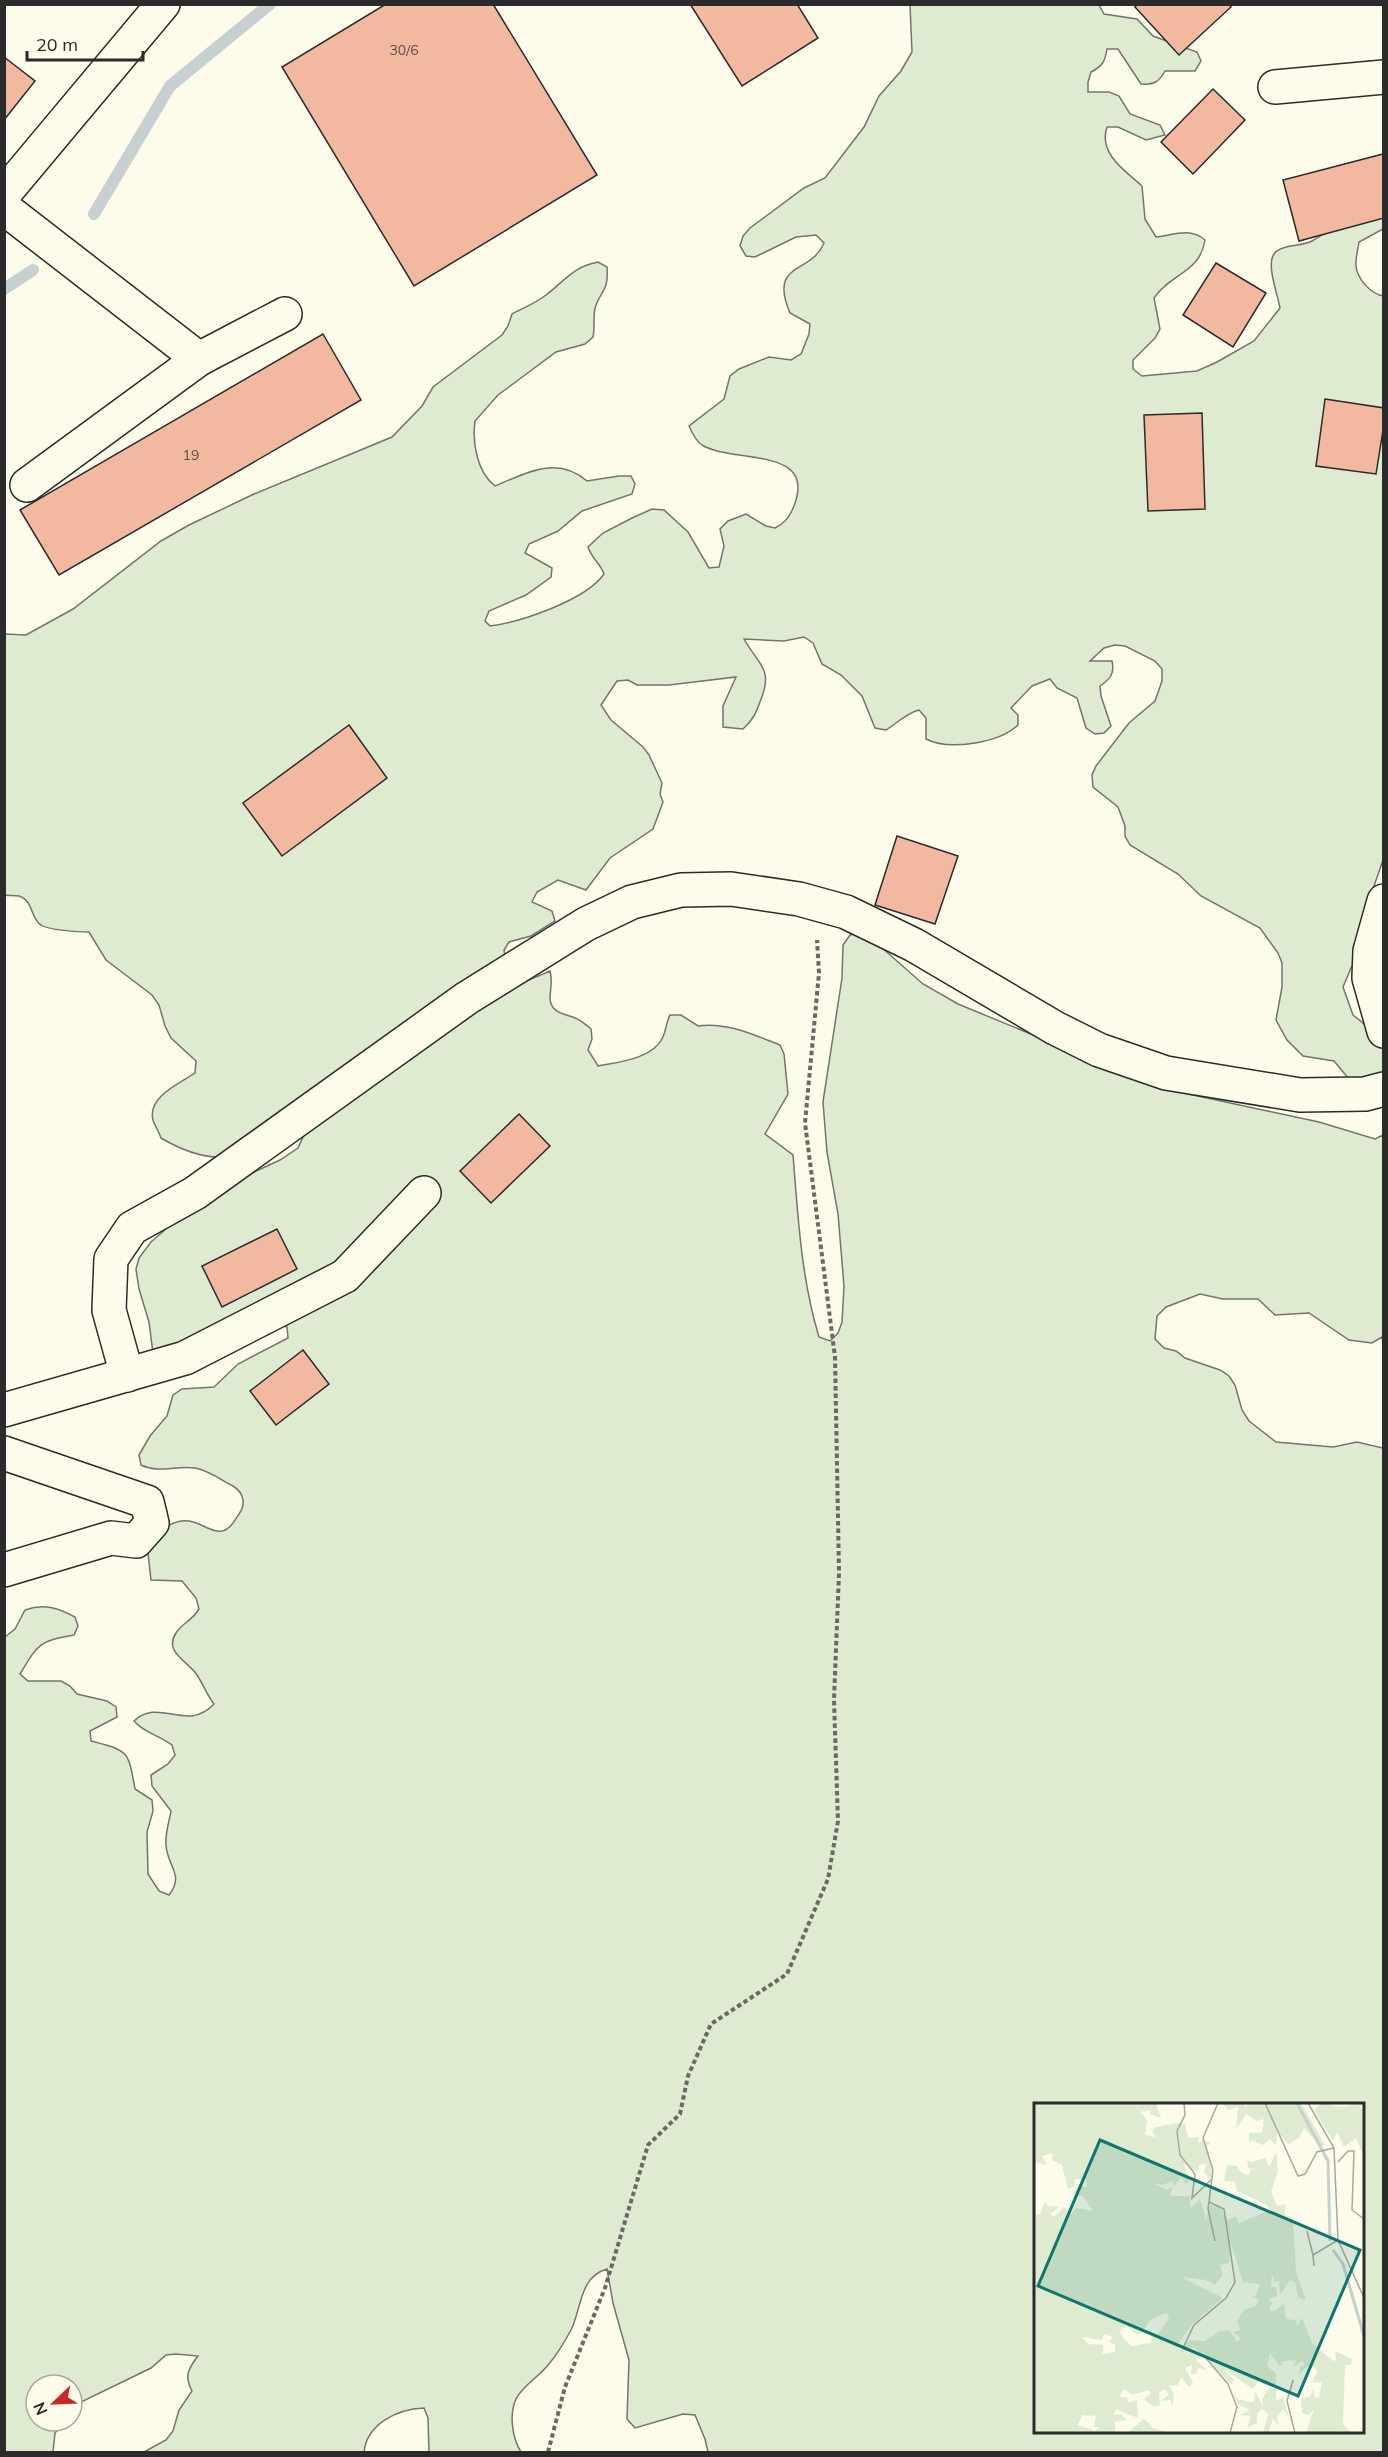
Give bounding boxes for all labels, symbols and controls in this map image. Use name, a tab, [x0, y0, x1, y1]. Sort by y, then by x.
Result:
scale bar	[27, 24, 142, 62]
text: 20 m	[36, 33, 78, 56]
house number: 30/6	[389, 41, 419, 59]
house number: 19	[183, 446, 199, 464]
inset map	[1034, 2103, 1364, 2433]
north arrow	[24, 2373, 84, 2433]
text: N	[29, 2399, 52, 2418]

